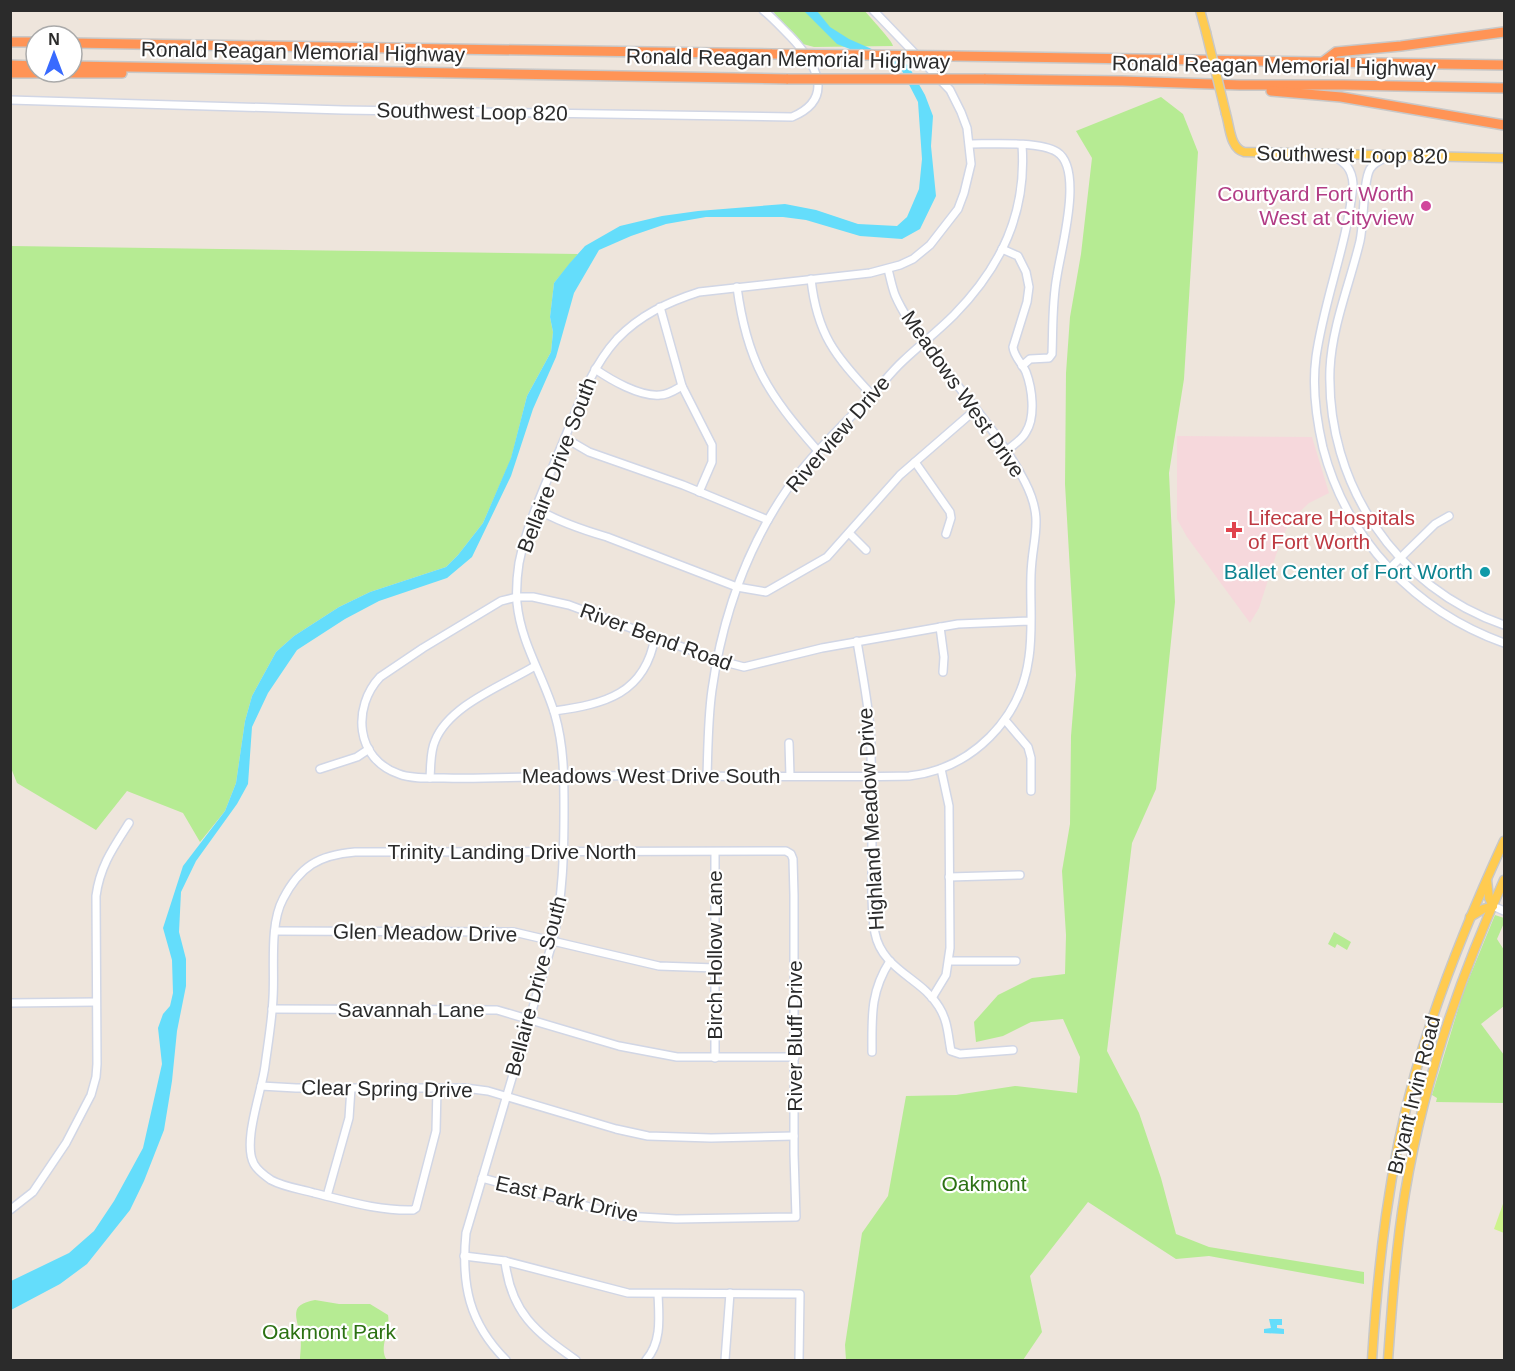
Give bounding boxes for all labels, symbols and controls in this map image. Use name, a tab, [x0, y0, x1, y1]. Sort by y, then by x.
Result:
north arrow	[24, 24, 84, 84]
text: N	[48, 31, 60, 48]
street label: Ronald Reagan Memorial Highway	[141, 37, 466, 66]
street label: Ronald Reagan Memorial Highway	[626, 44, 951, 73]
street label: Ronald Reagan Memorial Highway	[1112, 51, 1437, 80]
street label: Southwest Loop 820	[376, 98, 568, 125]
street label: Southwest Loop 820	[1256, 141, 1448, 168]
place label: Courtyard Fort Worth West at Cityview	[1217, 182, 1415, 229]
marker: Courtyard Fort Worth West at Cityview	[1419, 199, 1433, 213]
street label: Meadows West Drive	[897, 306, 1030, 481]
street label: Riverview Drive	[781, 371, 894, 496]
street label: Bellaire Drive South	[513, 374, 601, 556]
place label: Lifecare Hospitals of Fort Worth	[1248, 506, 1415, 553]
marker: Lifecare Hospitals of Fort Worth	[1225, 521, 1243, 539]
place label: Ballet Center of Fort Worth	[1224, 560, 1473, 583]
marker: Ballet Center of Fort Worth	[1478, 565, 1492, 579]
street label: River Bend Road	[577, 598, 735, 675]
street label: Highland Meadow Drive	[853, 707, 888, 931]
street label: Meadows West Drive South	[522, 764, 780, 787]
street label: Trinity Landing Drive North	[388, 840, 637, 863]
street label: Birch Hollow Lane	[703, 870, 726, 1040]
street label: Bellaire Drive South	[500, 893, 571, 1078]
street label: Glen Meadow Drive	[333, 919, 517, 946]
street label: River Bluff Drive	[783, 960, 806, 1112]
street label: Savannah Lane	[337, 998, 485, 1021]
street label: Bryant Irvin Road	[1383, 1013, 1444, 1176]
street label: Clear Spring Drive	[301, 1076, 473, 1101]
street label: East Park Drive	[493, 1171, 641, 1226]
park label: Oakmont	[941, 1172, 1027, 1195]
park label: Oakmont Park	[262, 1320, 397, 1343]

